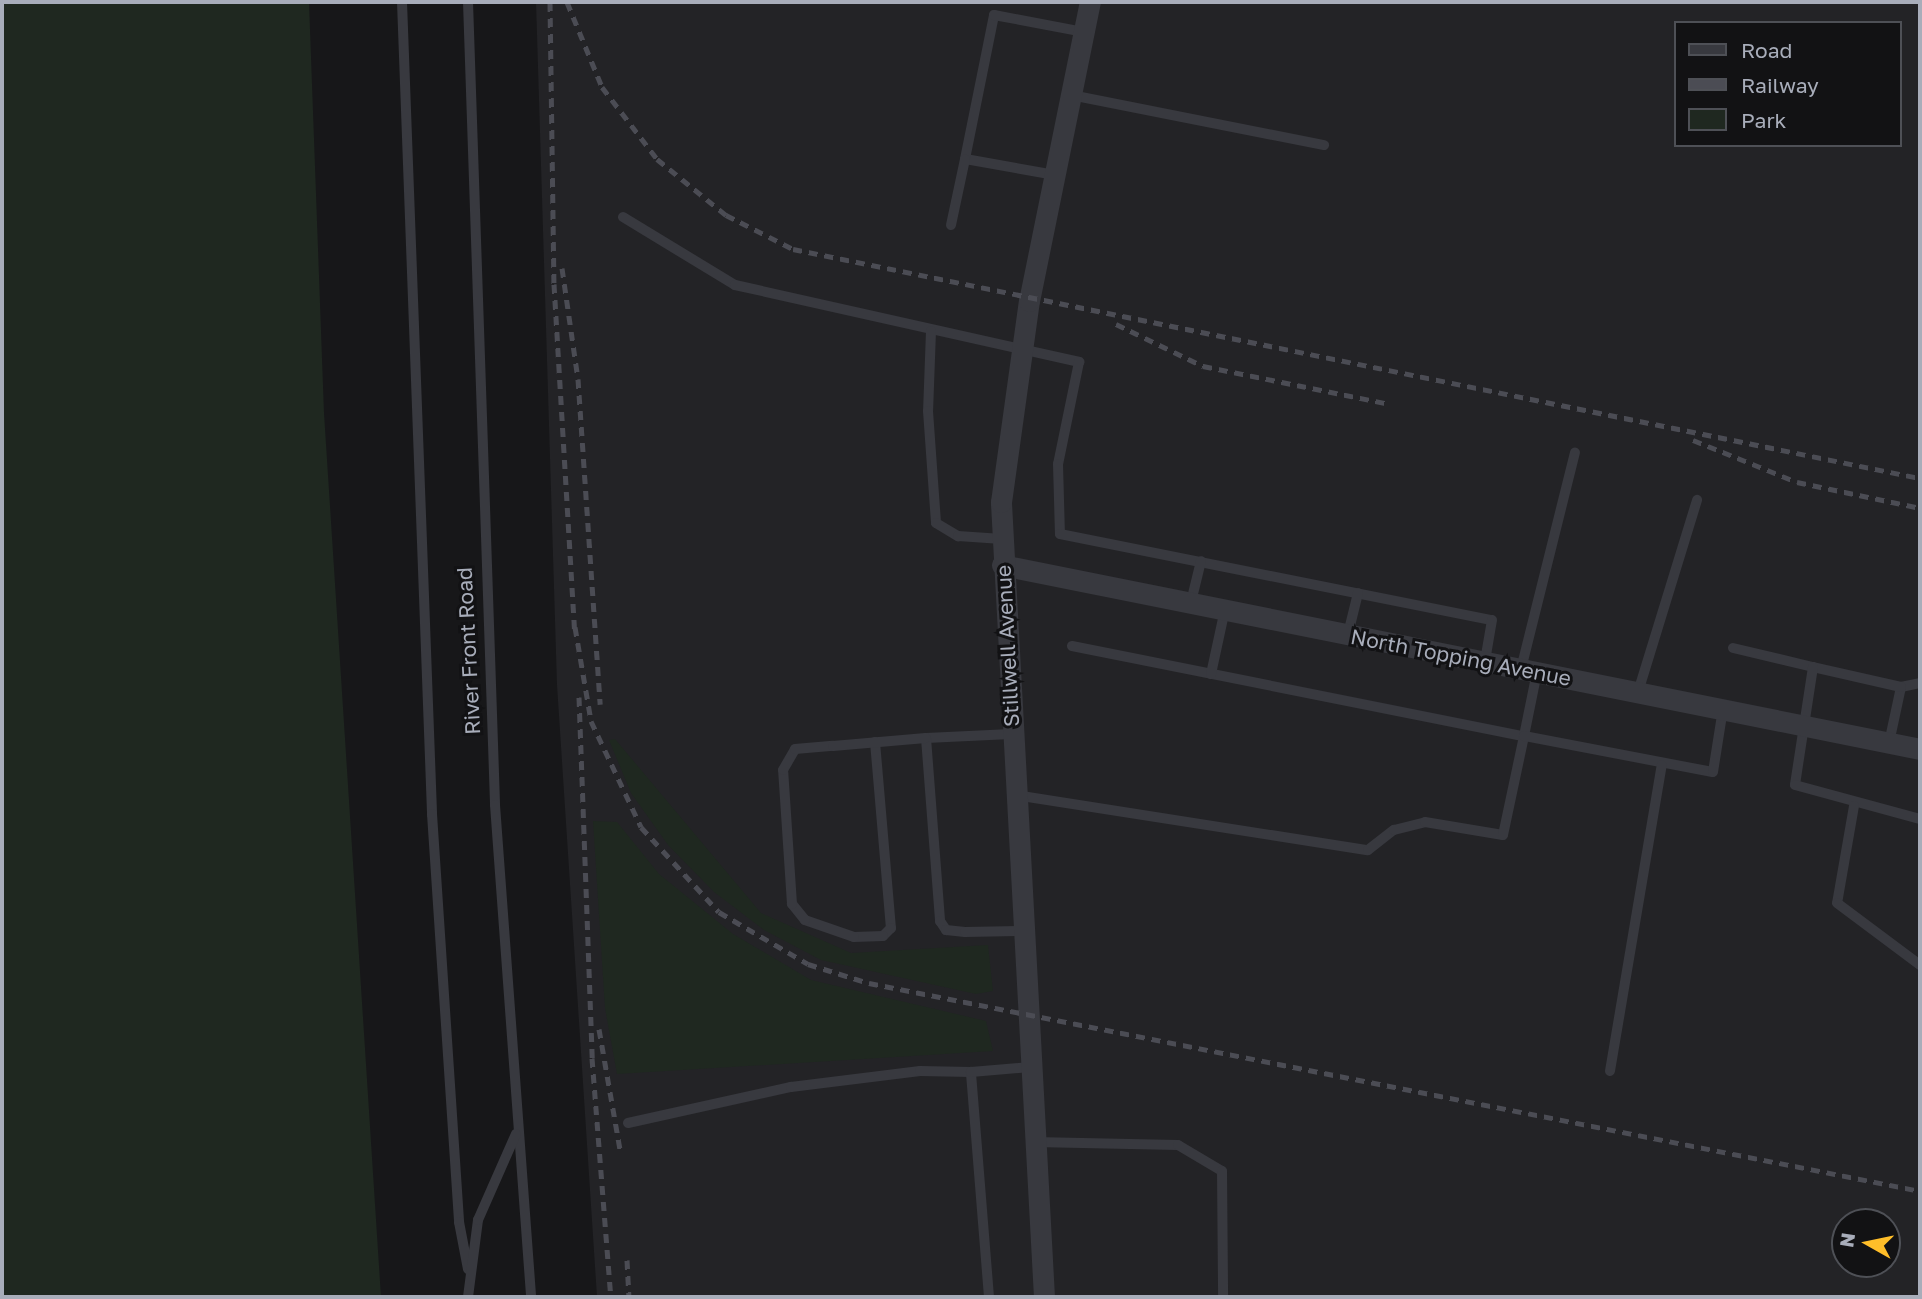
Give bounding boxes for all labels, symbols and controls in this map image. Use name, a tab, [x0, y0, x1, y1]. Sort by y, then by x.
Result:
legend	[1674, 21, 1901, 147]
text: Road	[1741, 37, 1792, 63]
text: Railway	[1741, 72, 1819, 98]
text: Park	[1741, 107, 1786, 133]
street label: Stillwell Avenue	[990, 564, 1024, 728]
street label: River Front Road	[451, 567, 485, 735]
street label: North Topping Avenue	[1349, 623, 1573, 691]
north arrow	[1831, 1208, 1901, 1278]
text: N	[1834, 1231, 1859, 1249]

